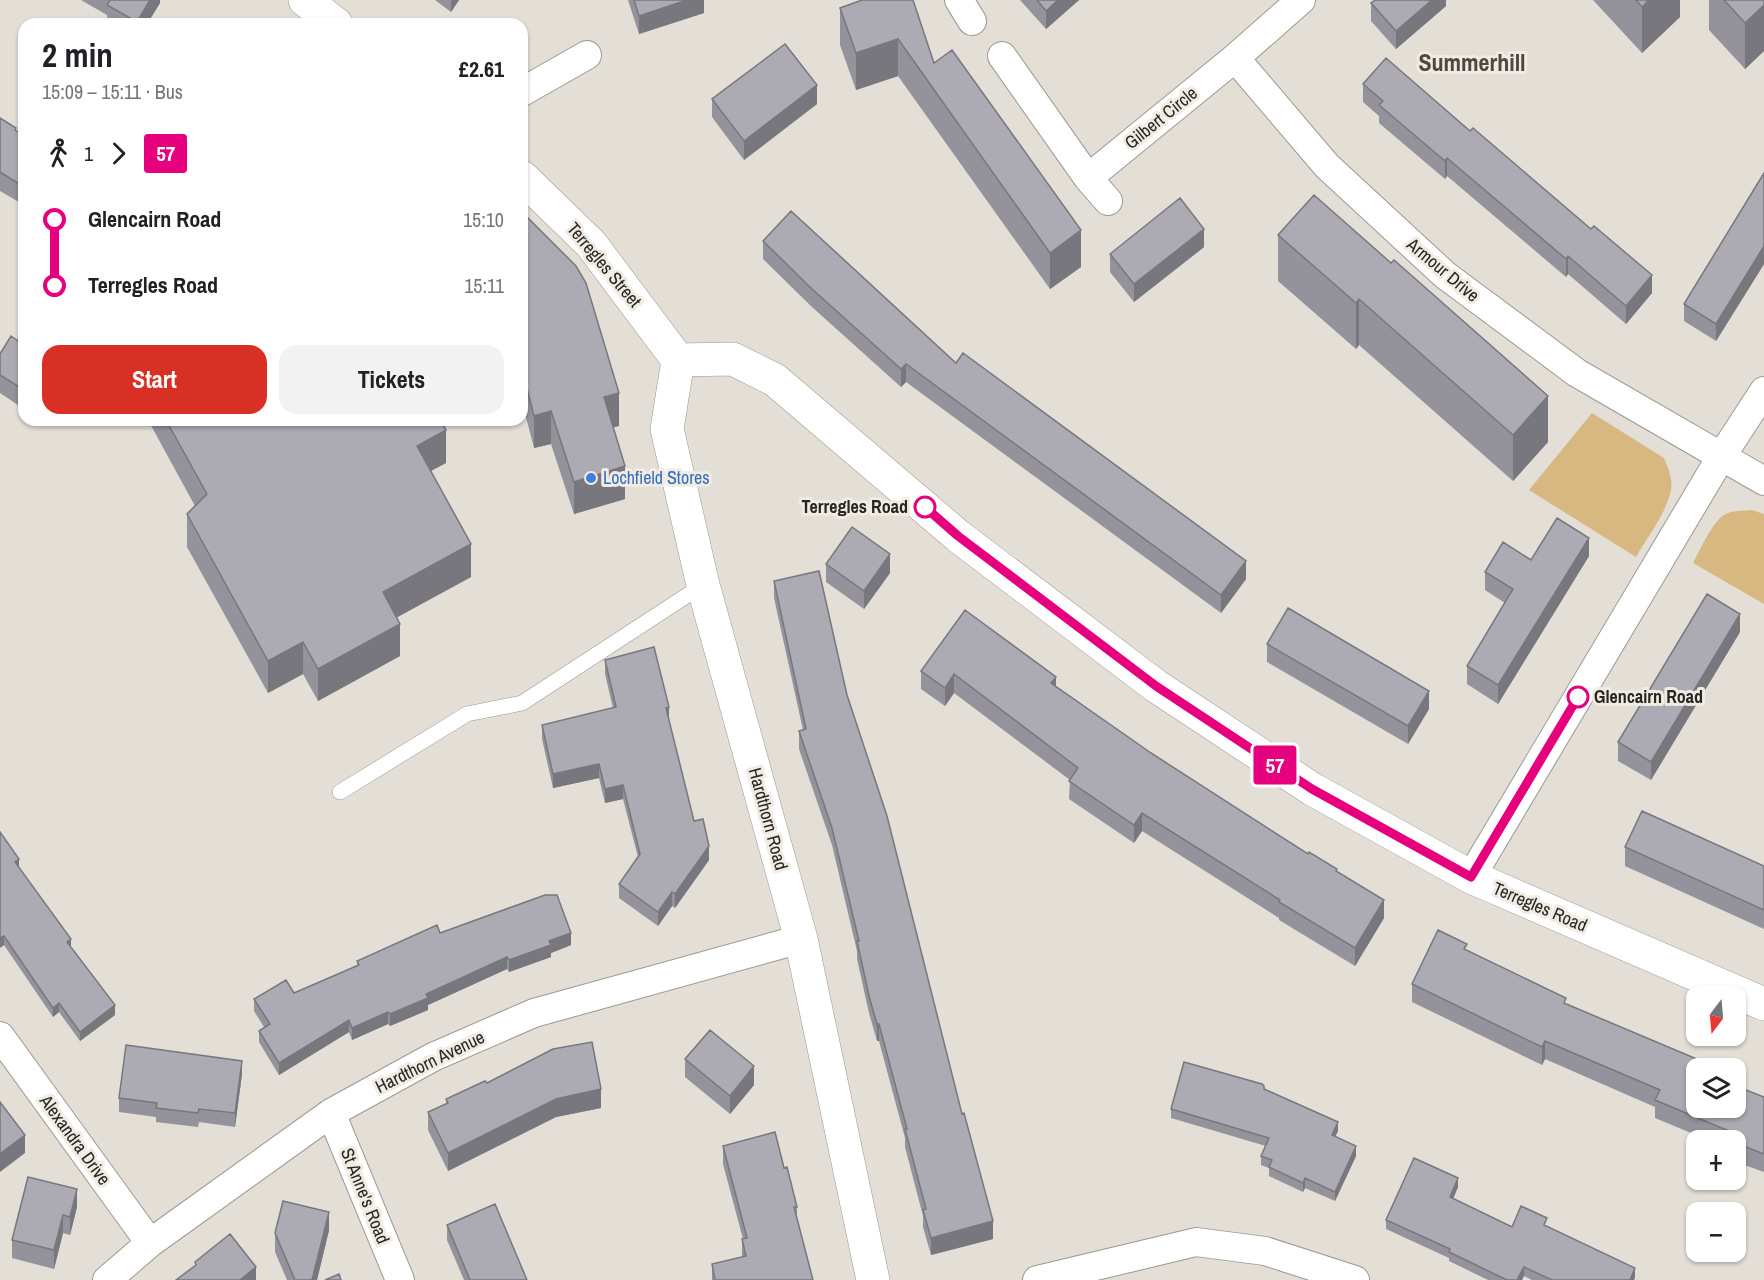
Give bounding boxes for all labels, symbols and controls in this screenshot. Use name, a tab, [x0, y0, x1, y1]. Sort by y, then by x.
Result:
text: 2 min	[42, 33, 113, 77]
district label: Summerhill	[1418, 46, 1526, 78]
text: £2.61	[459, 54, 504, 84]
text: 15:09 – 15:11 · Bus	[42, 78, 183, 105]
street label: Gilbert Circle	[1119, 81, 1202, 155]
icon: walk	[42, 137, 75, 170]
icon: forward	[102, 137, 135, 170]
text: 57	[156, 139, 175, 168]
text: 1	[84, 140, 93, 167]
text: Glencairn Road	[88, 204, 221, 234]
text: 15:10	[463, 206, 504, 233]
street label: Terregles Street	[561, 217, 647, 313]
street label: Armour Drive	[1401, 231, 1485, 307]
text: Terregles Road	[88, 270, 218, 300]
text: 15:11	[464, 272, 504, 299]
button: Start	[42, 345, 267, 414]
button: Tickets	[279, 345, 504, 414]
place label: Lochfield Stores	[603, 465, 710, 490]
marker: Lochfield Stores	[584, 471, 598, 485]
place label: Terregles Road	[802, 494, 908, 519]
marker: Terregles Road	[914, 496, 936, 518]
place label: Glencairn Road	[1594, 684, 1703, 709]
marker: Glencairn Road	[1567, 686, 1589, 708]
line badge: 57	[1248, 746, 1302, 784]
text: 57	[1265, 751, 1285, 780]
street label: Hardthorn Road	[743, 765, 794, 873]
street label: Terregles Road	[1489, 875, 1591, 938]
north arrow	[1686, 986, 1746, 1046]
map controls	[1686, 986, 1746, 1262]
street label: Hardthorn Avenue	[371, 1024, 489, 1099]
button: layers	[1686, 1058, 1746, 1118]
street label: Alexandra Drive	[34, 1089, 117, 1190]
button: +	[1686, 1130, 1746, 1190]
street label: St Anne's Road	[335, 1144, 396, 1247]
button: −	[1686, 1202, 1746, 1262]

